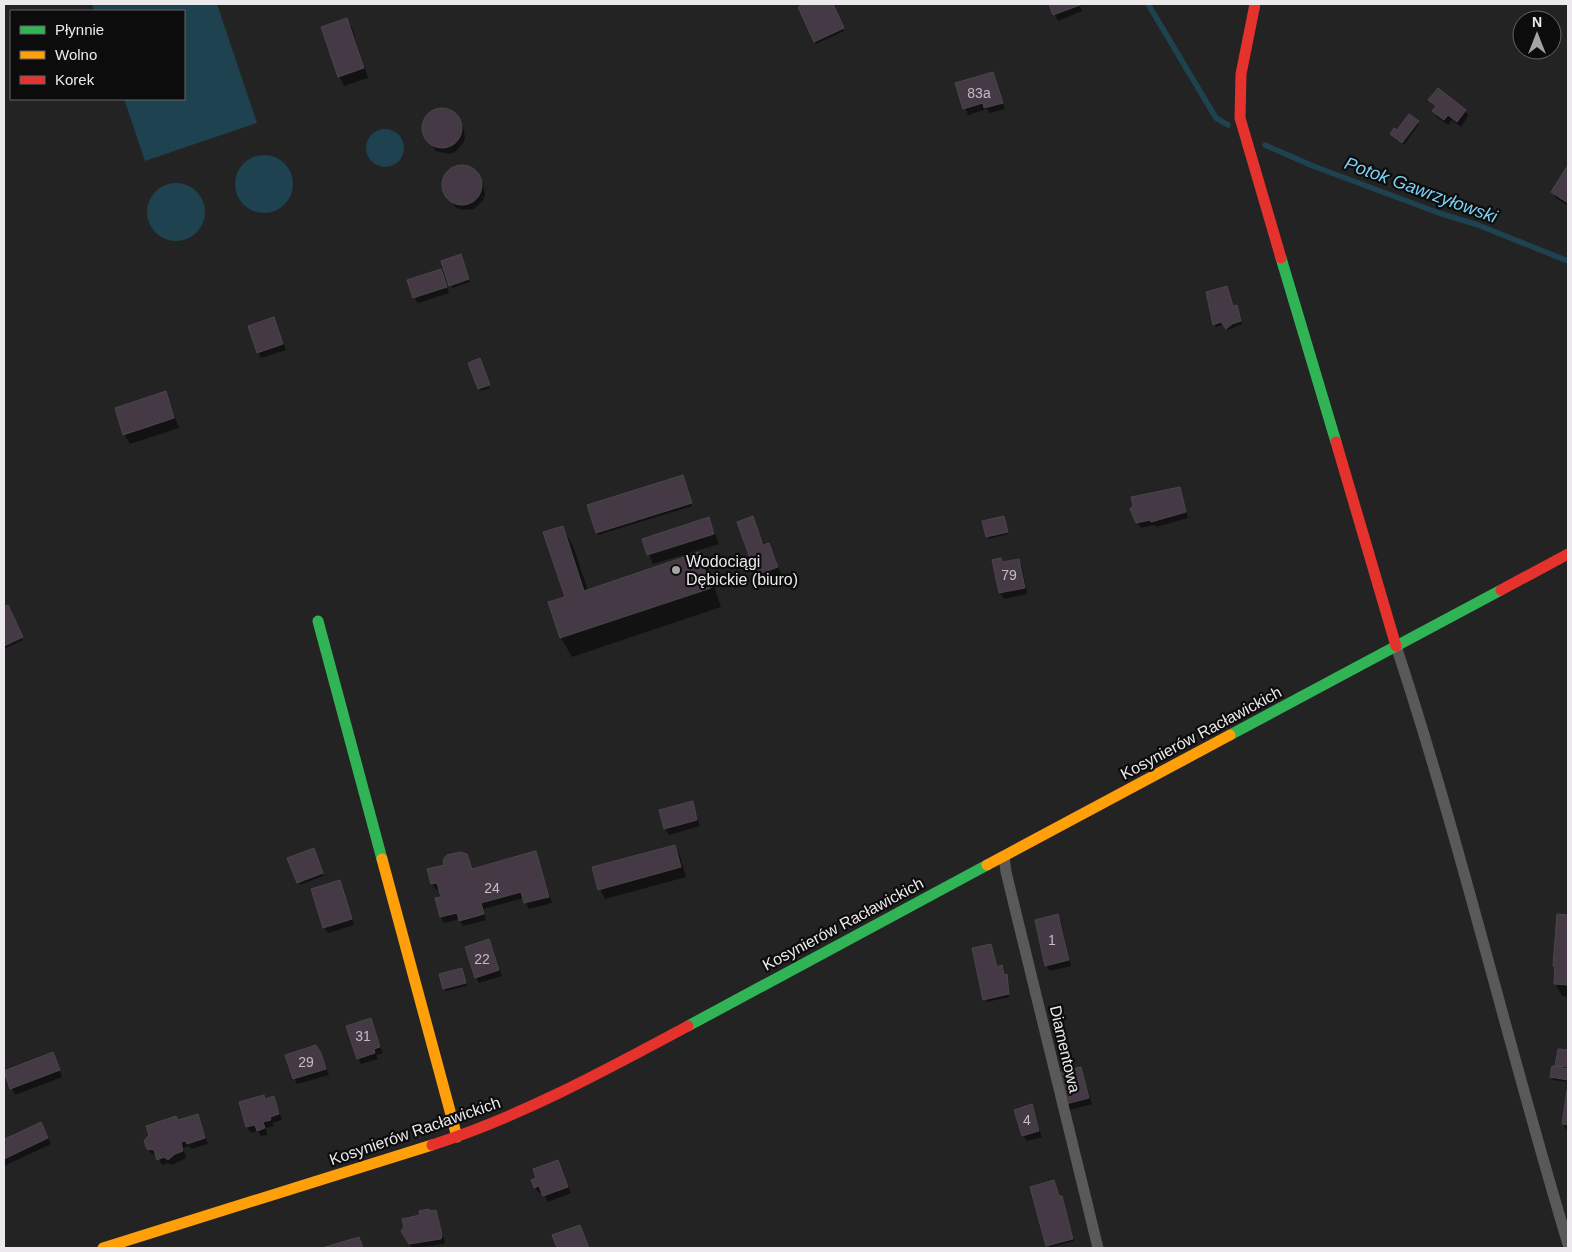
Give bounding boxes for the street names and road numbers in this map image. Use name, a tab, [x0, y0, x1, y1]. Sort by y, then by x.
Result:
street label: Kosynierów Racławickich	[1118, 683, 1284, 783]
street label: Kosynierów Racławickich	[760, 874, 926, 974]
street label: Diamentowa	[1047, 1004, 1083, 1094]
street label: Kosynierów Racławickich	[327, 1094, 503, 1168]

